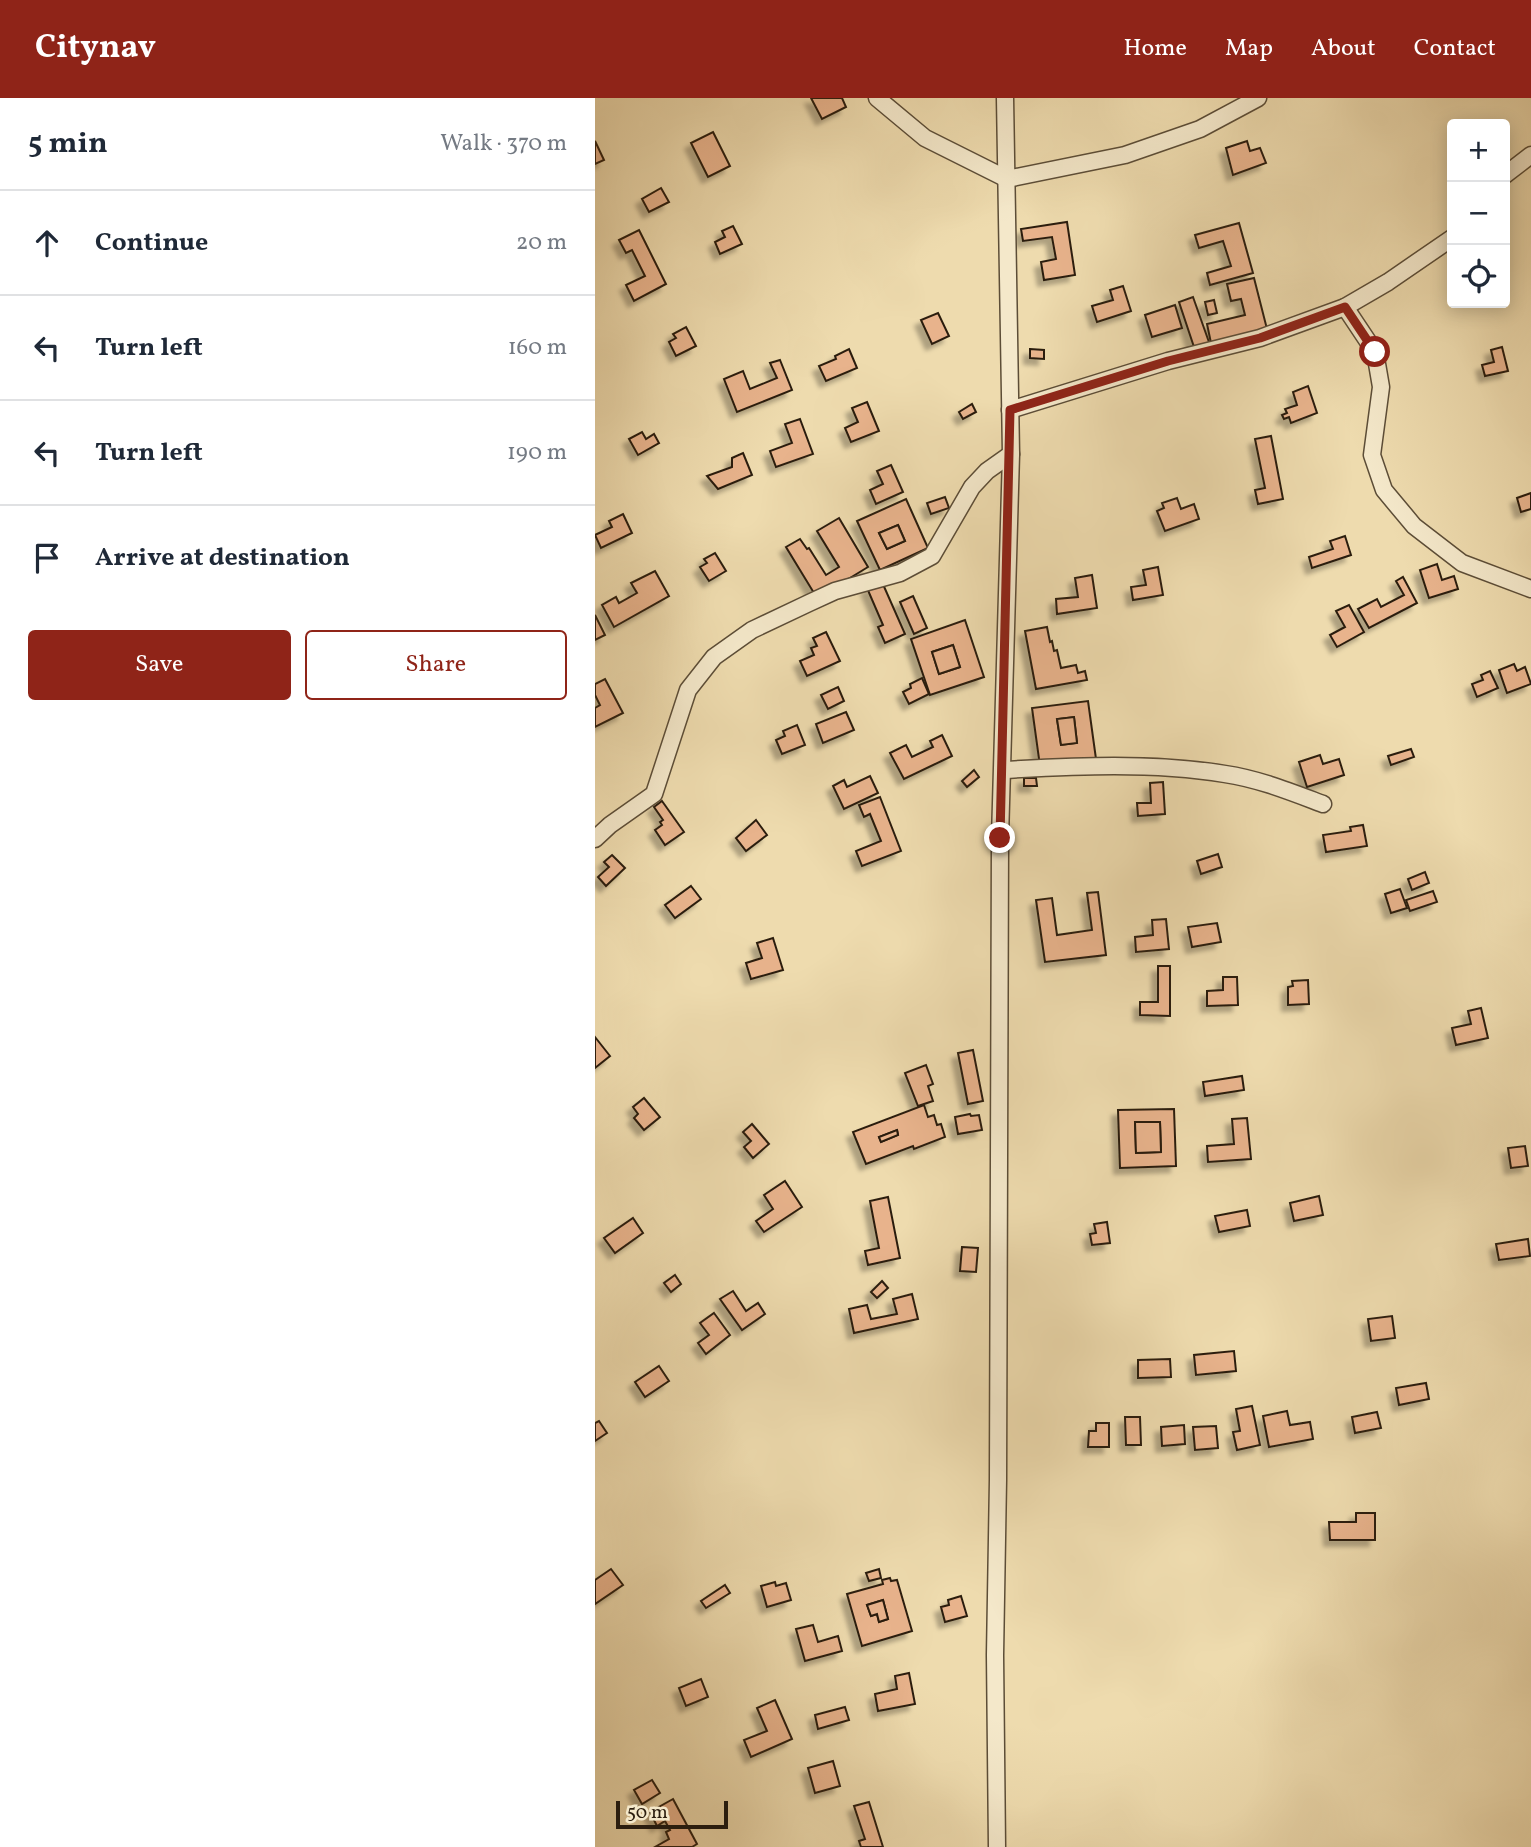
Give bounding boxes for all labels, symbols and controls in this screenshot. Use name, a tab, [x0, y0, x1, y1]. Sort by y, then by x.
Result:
text: Citynav	[35, 26, 156, 72]
text: Home	[1123, 32, 1187, 66]
text: Map	[1225, 32, 1273, 66]
text: About	[1311, 32, 1376, 66]
text: Contact	[1414, 32, 1496, 66]
map controls	[1447, 119, 1510, 308]
button: +	[1447, 119, 1510, 182]
text: 5 min	[28, 123, 108, 165]
text: Walk · 370 m	[440, 128, 567, 160]
button: −	[1447, 182, 1510, 245]
icon: ahead	[28, 224, 66, 262]
text: Continue	[95, 225, 208, 261]
text: 20 m	[516, 227, 567, 259]
button: locate	[1447, 245, 1510, 308]
icon: left	[28, 329, 66, 367]
text: Turn left	[95, 330, 203, 366]
text: 160 m	[508, 332, 567, 364]
route start	[1359, 336, 1390, 367]
icon: left	[28, 434, 66, 472]
text: Turn left	[95, 435, 203, 471]
text: 190 m	[507, 437, 567, 469]
icon: arrive	[28, 539, 66, 577]
text: Arrive at destination	[95, 540, 350, 576]
button: Save	[28, 630, 291, 700]
button: Share	[305, 630, 567, 700]
route end	[984, 822, 1015, 853]
scale bar	[616, 1798, 728, 1830]
text: 50 m	[627, 1800, 668, 1826]

